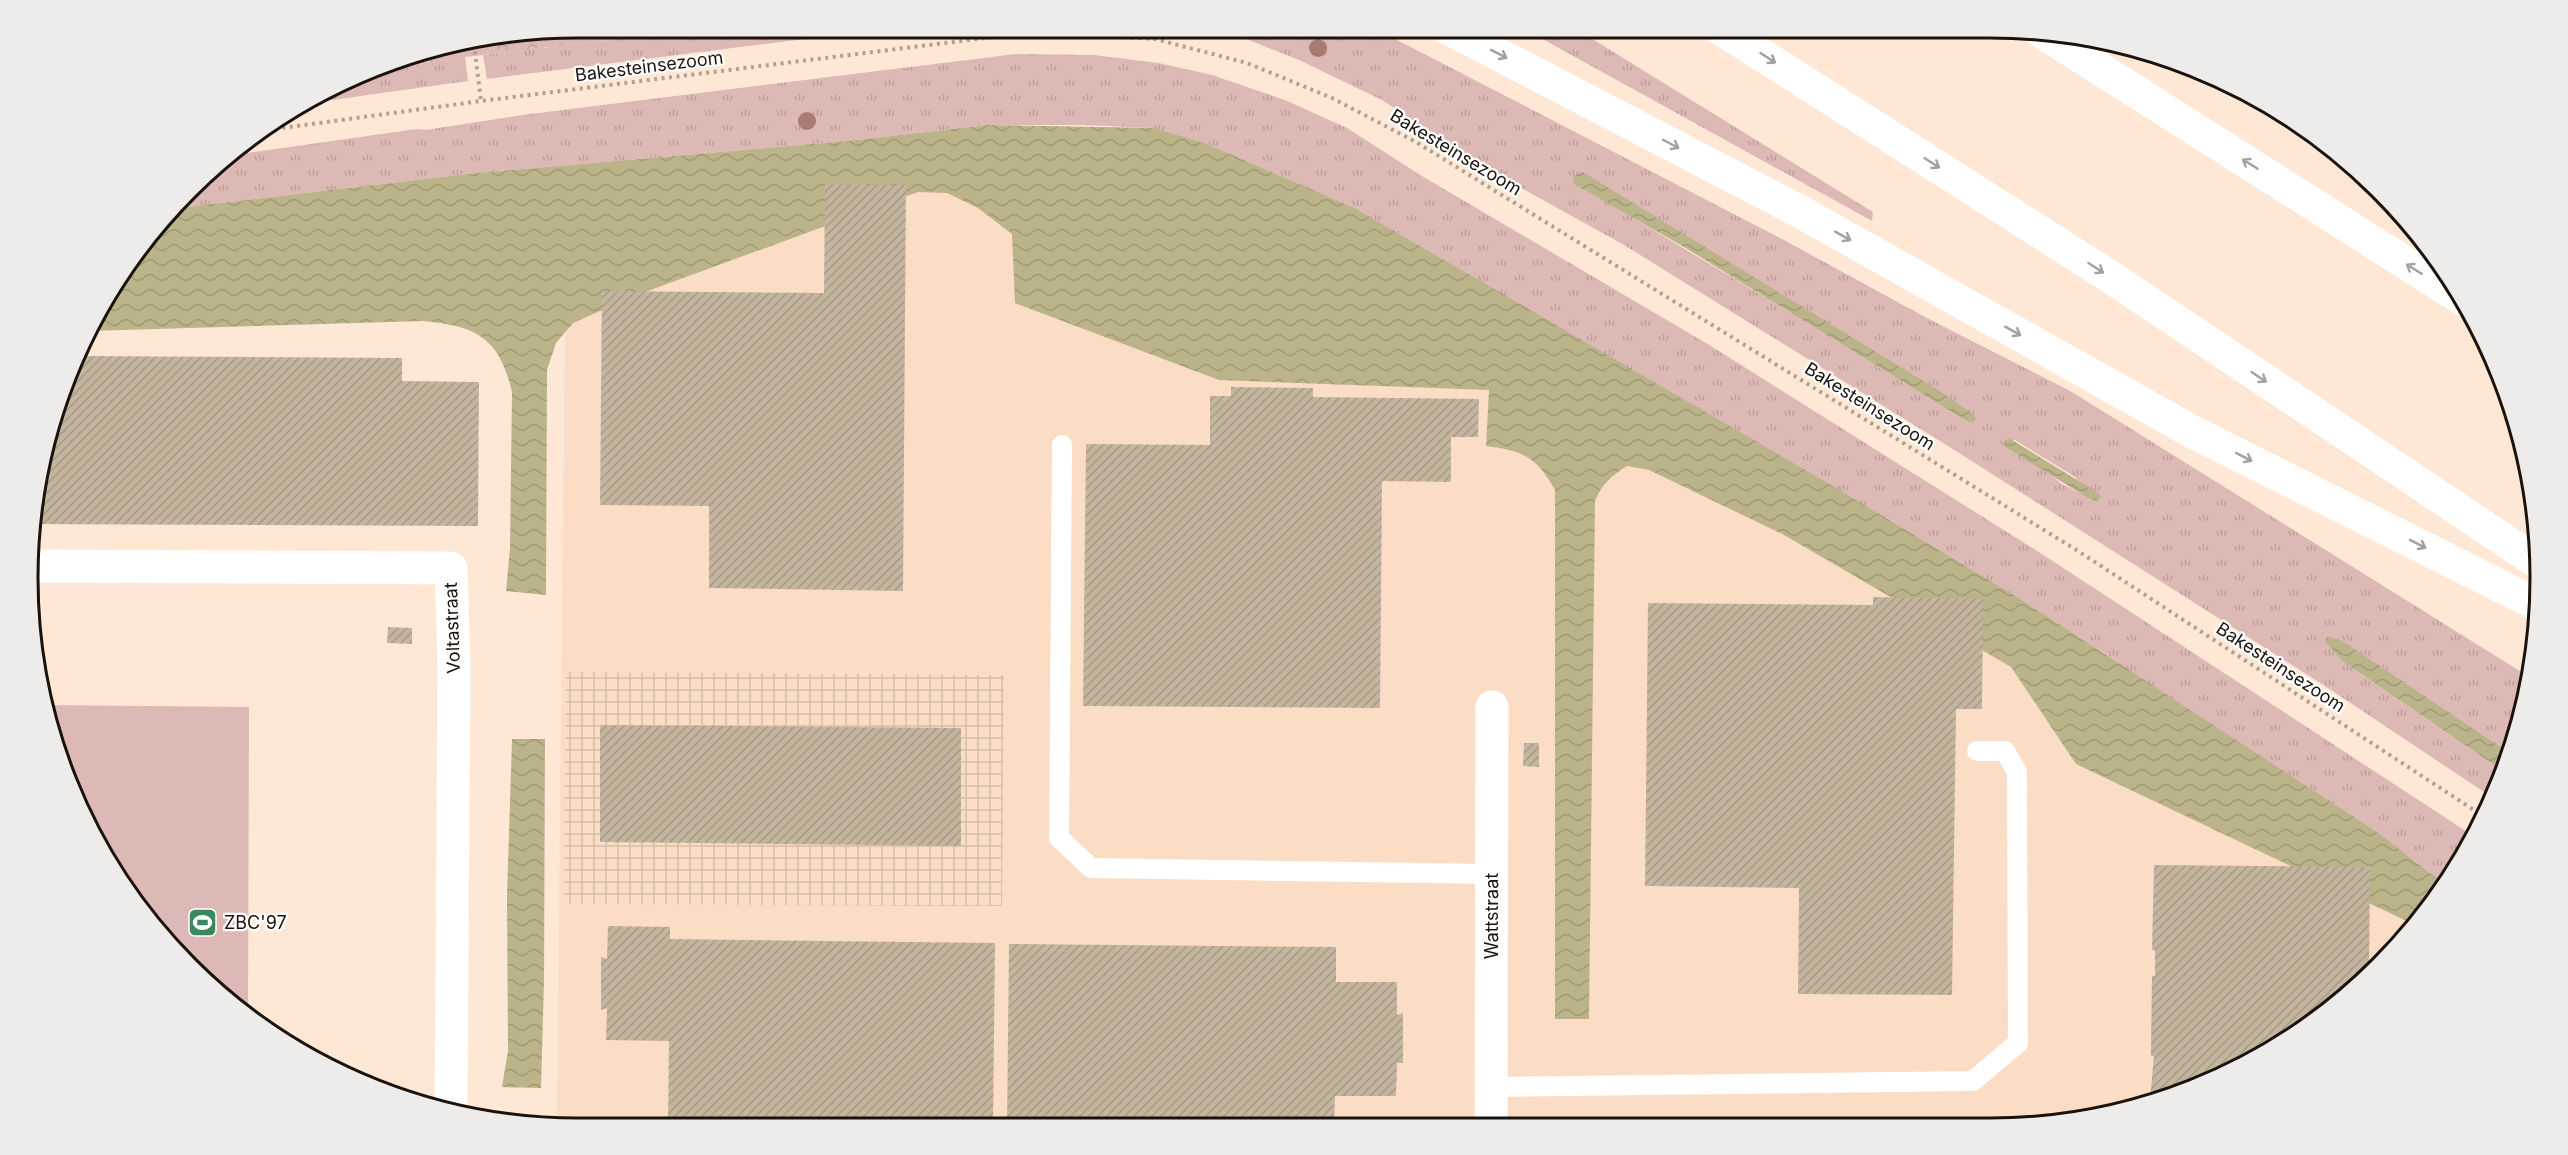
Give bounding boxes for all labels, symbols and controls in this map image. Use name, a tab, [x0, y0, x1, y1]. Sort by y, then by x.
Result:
street label: Bakesteinsezoom	[574, 46, 724, 86]
one-way arrow	[1489, 48, 1507, 60]
one-way arrow	[1759, 52, 1776, 65]
street label: Bakesteinsezoom	[1387, 105, 1525, 199]
one-way arrow	[1662, 139, 1680, 150]
one-way arrow	[1923, 158, 1940, 170]
one-way arrow	[2241, 158, 2258, 171]
one-way arrow	[1834, 230, 1851, 242]
one-way arrow	[2087, 263, 2104, 275]
one-way arrow	[2406, 263, 2423, 275]
one-way arrow	[2004, 326, 2022, 337]
street label: Bakesteinsezoom	[1801, 358, 1939, 454]
one-way arrow	[2250, 370, 2267, 383]
one-way arrow	[2234, 452, 2252, 463]
one-way arrow	[2409, 539, 2427, 551]
street label: Voltastraat	[440, 582, 464, 674]
street label: Bakesteinsezoom	[2213, 618, 2349, 716]
street label: Wattstraat	[1481, 873, 1502, 959]
sports icon: ZBC'97	[187, 906, 219, 938]
place label: ZBC'97	[224, 912, 287, 933]

